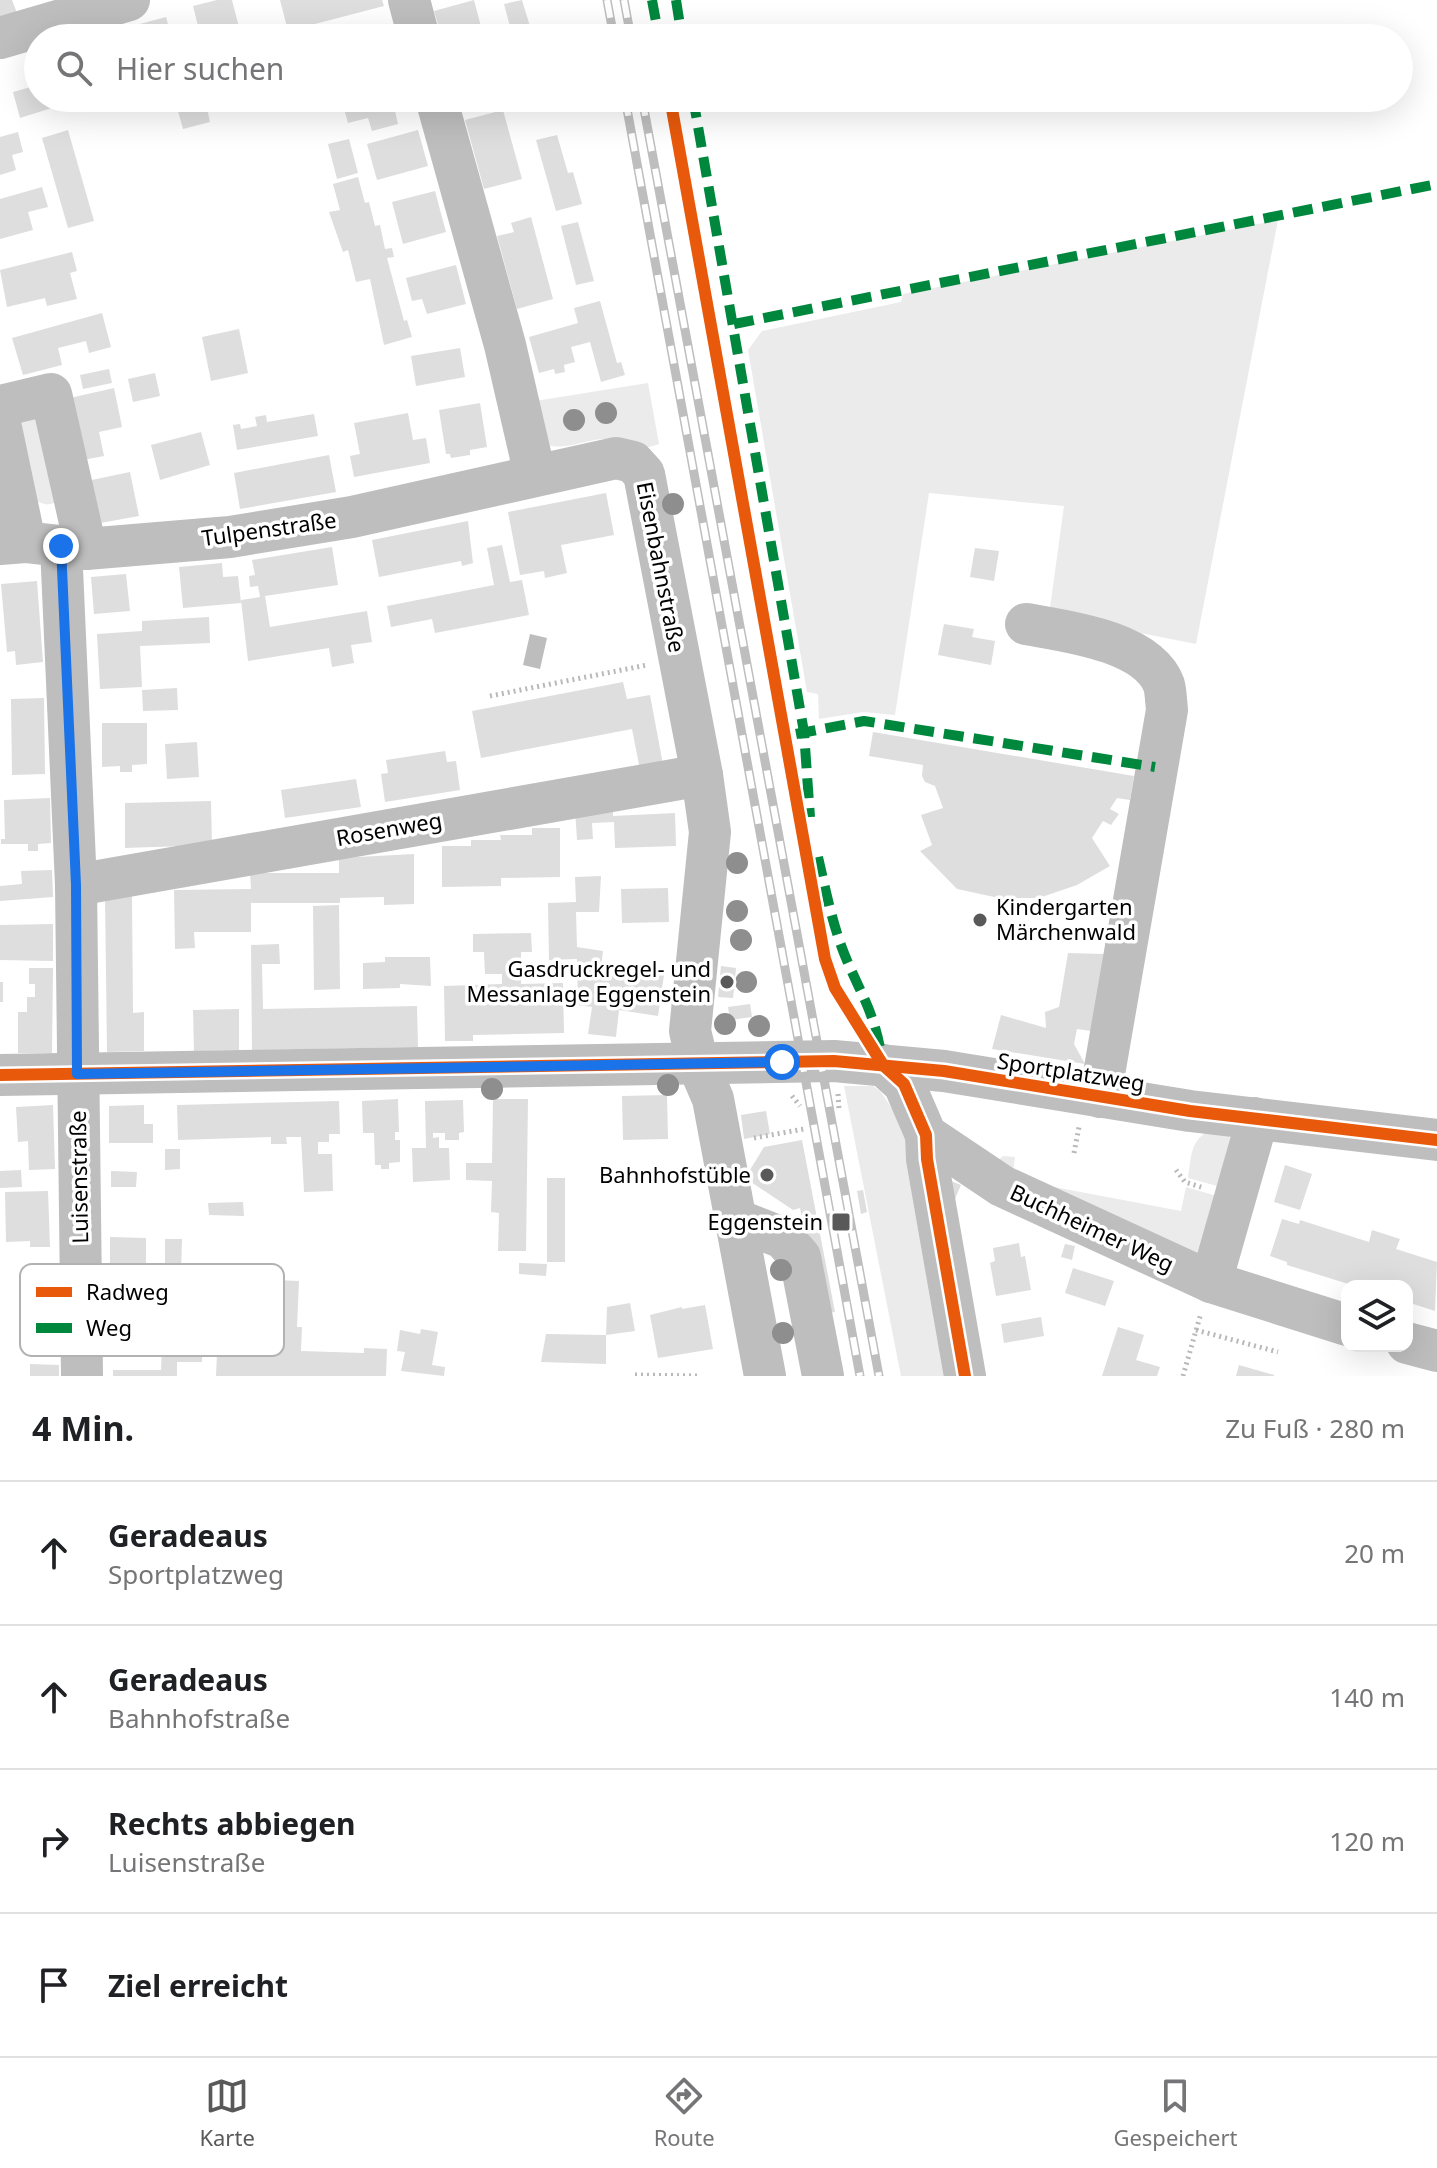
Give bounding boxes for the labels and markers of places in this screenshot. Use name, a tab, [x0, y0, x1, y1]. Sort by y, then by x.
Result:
place label: Kindergarten Märchenwald	[996, 891, 1136, 946]
marker: Kindergarten Märchenwald	[971, 911, 989, 929]
place label: Gasdruckregel- und Messanlage Eggenstein	[466, 953, 711, 1008]
marker: Gasdruckregel- und Messanlage Eggenstein	[718, 973, 736, 991]
place label: Bahnhofstüble	[599, 1159, 751, 1189]
marker: Bahnhofstüble	[758, 1166, 776, 1184]
place label: Eggenstein	[708, 1206, 823, 1236]
marker: Eggenstein	[830, 1211, 852, 1233]

